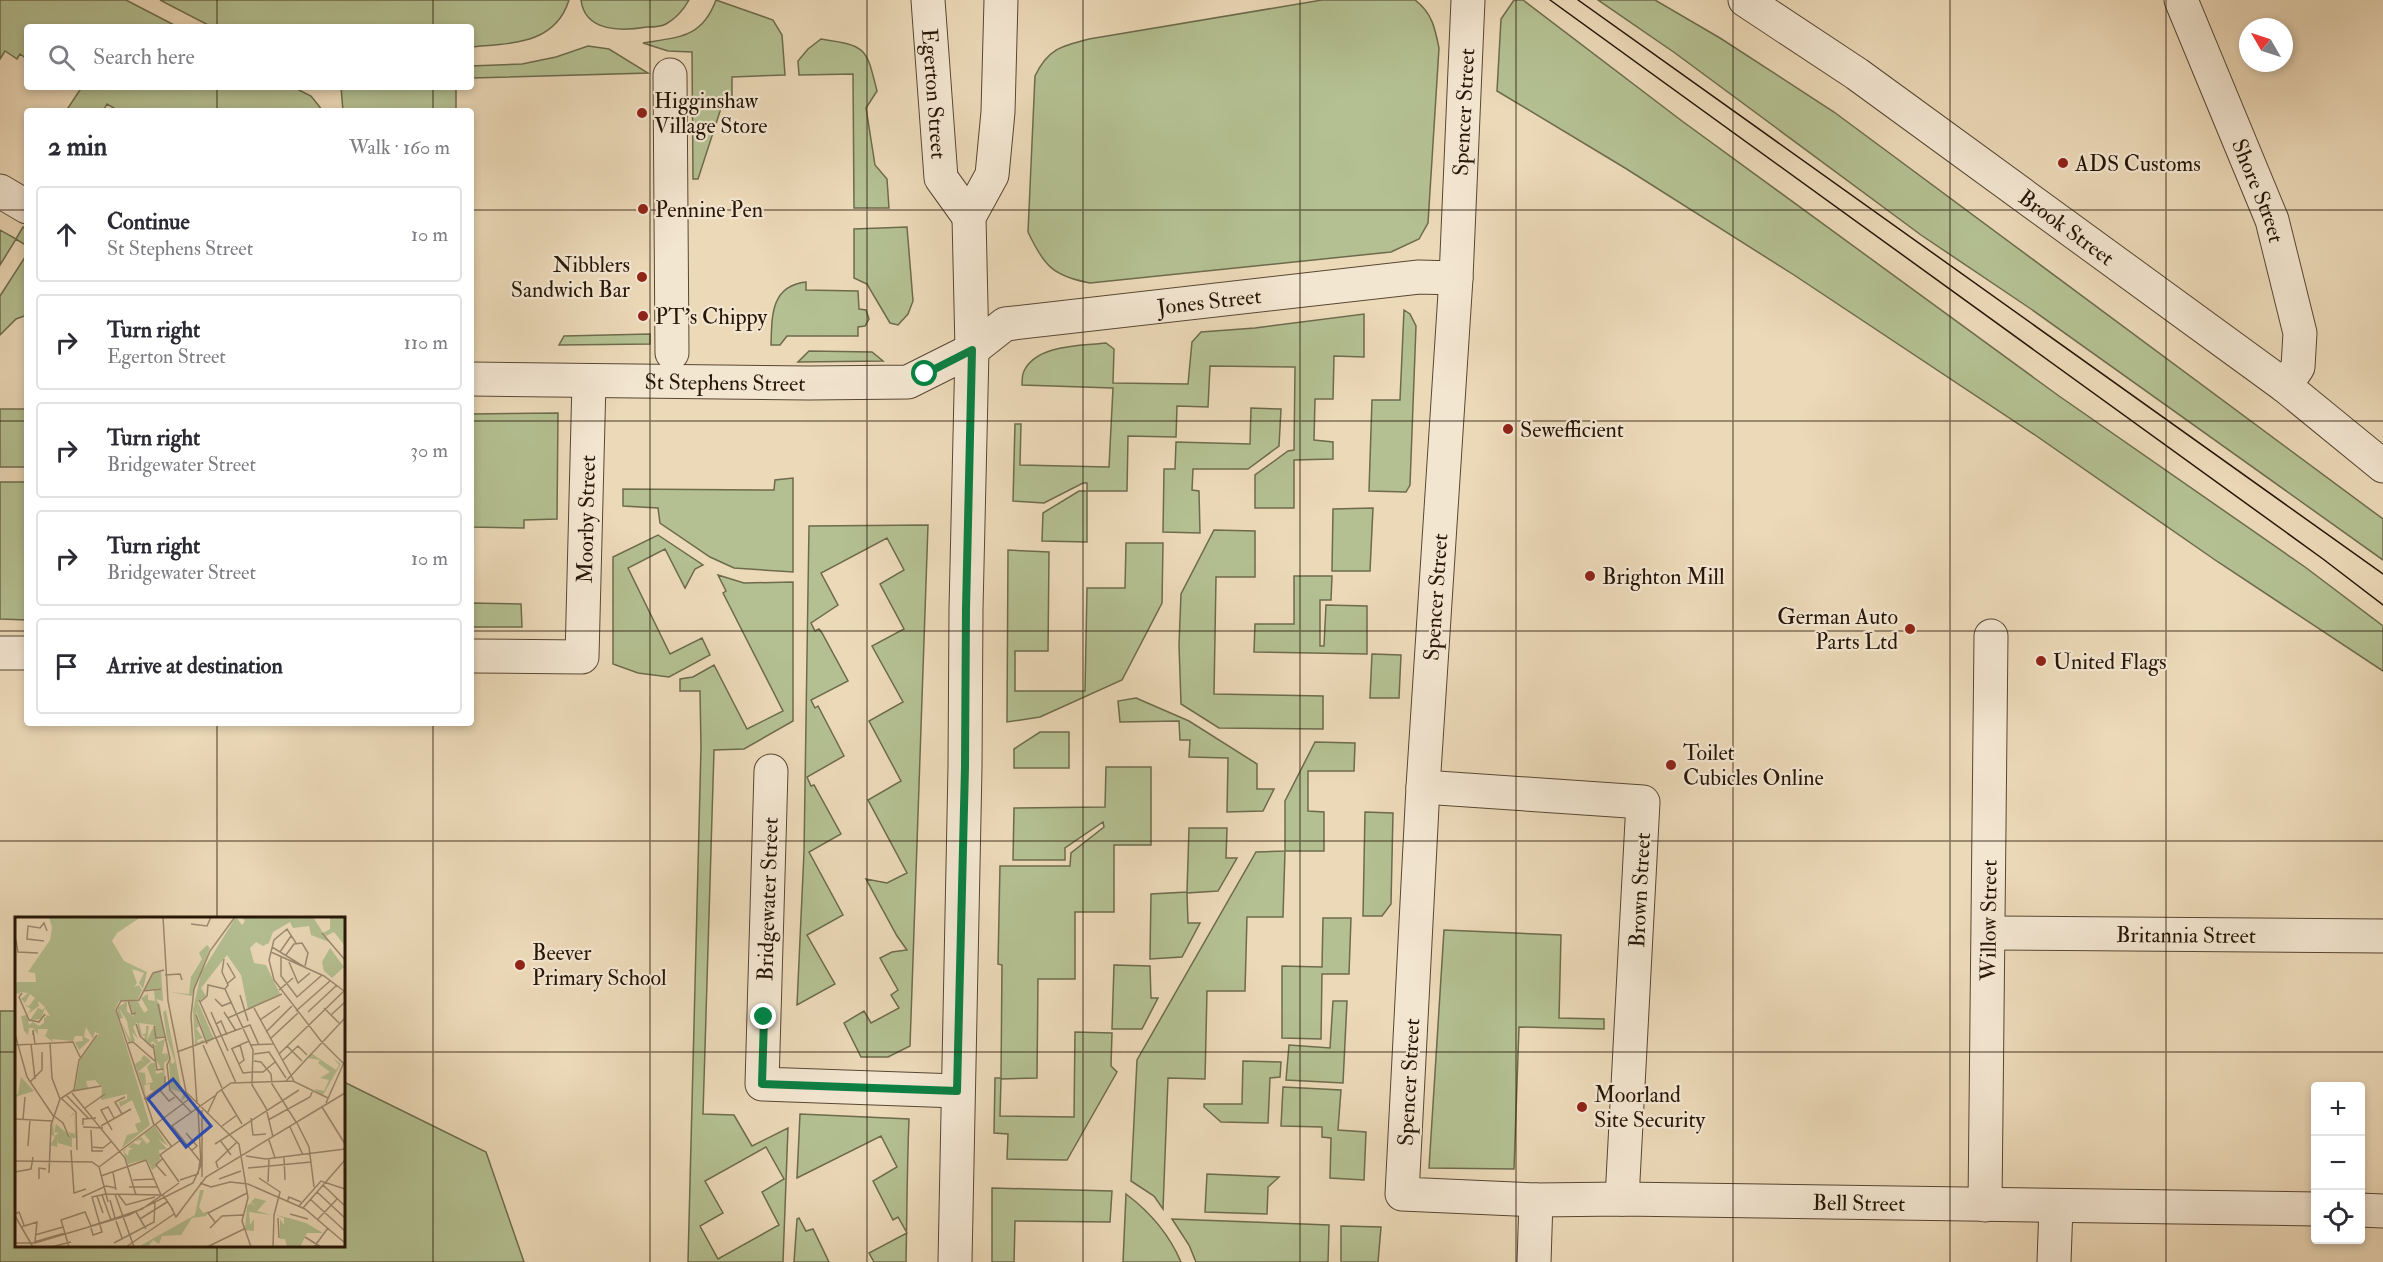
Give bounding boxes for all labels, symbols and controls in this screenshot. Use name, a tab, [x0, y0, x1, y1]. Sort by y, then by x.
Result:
north arrow	[2239, 18, 2293, 72]
search box	[24, 24, 474, 90]
street label: Egerton Street	[915, 28, 953, 160]
icon: search	[45, 41, 78, 74]
text: Search here	[93, 43, 195, 71]
street label: Spencer Street	[1447, 48, 1482, 177]
place label: Higginshaw Village Store	[654, 87, 768, 140]
marker: Higginshaw Village Store	[635, 106, 649, 120]
text: 2 min	[48, 131, 107, 163]
text: Walk · 160 m	[349, 135, 450, 160]
street label: Shore Street	[2225, 135, 2290, 246]
place label: ADS Customs	[2074, 150, 2201, 178]
marker: ADS Customs	[2056, 156, 2070, 170]
street label: Brook Street	[2013, 184, 2120, 272]
place label: Pennine Pen	[655, 196, 763, 224]
marker: Pennine Pen	[636, 202, 650, 216]
text: Continue	[107, 208, 190, 236]
icon: ahead	[50, 218, 83, 251]
text: 10 m	[411, 222, 448, 247]
text: St Stephens Street	[107, 236, 253, 261]
place label: Nibblers Sandwich Bar	[511, 251, 631, 304]
marker: Nibblers Sandwich Bar	[635, 270, 649, 284]
street label: Jones Street	[1155, 282, 1263, 322]
place label: PT's Chippy	[655, 303, 768, 332]
marker: PT's Chippy	[636, 309, 650, 323]
text: Turn right	[107, 316, 200, 344]
icon: right	[50, 326, 83, 359]
text: 110 m	[404, 330, 448, 355]
text: Egerton Street	[107, 344, 226, 369]
route start	[911, 360, 937, 386]
street label: St Stephens Street	[644, 368, 806, 398]
place label: Sewefficient	[1520, 416, 1624, 444]
marker: Sewefficient	[1501, 422, 1515, 436]
text: Turn right	[107, 424, 200, 452]
icon: right	[50, 434, 83, 467]
text: 30 m	[410, 438, 448, 463]
text: Bridgewater Street	[107, 452, 256, 477]
street label: Moorby Street	[571, 455, 602, 584]
text: Turn right	[107, 532, 200, 560]
street label: Spencer Street	[1418, 532, 1455, 662]
icon: right	[50, 542, 83, 575]
text: 10 m	[411, 546, 448, 571]
text: Bridgewater Street	[107, 560, 256, 585]
place label: Brighton Mill	[1602, 563, 1725, 591]
marker: Brighton Mill	[1583, 569, 1597, 583]
place label: German Auto Parts Ltd	[1777, 603, 1898, 656]
marker: German Auto Parts Ltd	[1903, 622, 1917, 636]
place label: United Flags	[2053, 648, 2167, 676]
icon: arrive	[50, 650, 83, 683]
text: Arrive at destination	[107, 652, 283, 680]
marker: United Flags	[2034, 654, 2048, 668]
place label: Toilet Cubicles Online	[1683, 739, 1824, 792]
marker: Toilet Cubicles Online	[1664, 758, 1678, 772]
street label: Bridgewater Street	[751, 817, 785, 981]
street label: Brown Street	[1623, 832, 1657, 948]
street label: Willow Street	[1974, 859, 2004, 982]
inset map	[15, 917, 345, 1247]
street label: Britannia Street	[2116, 921, 2256, 950]
place label: Beever Primary School	[532, 939, 667, 992]
marker: Beever Primary School	[513, 958, 527, 972]
route end	[750, 1003, 776, 1029]
street label: Spencer Street	[1392, 1018, 1427, 1147]
place label: Moorland Site Security	[1594, 1081, 1706, 1134]
map controls	[2311, 1082, 2365, 1244]
button: +	[2311, 1082, 2365, 1136]
marker: Moorland Site Security	[1575, 1100, 1589, 1114]
button: −	[2311, 1136, 2365, 1190]
street label: Bell Street	[1812, 1189, 1905, 1218]
button: locate	[2311, 1190, 2365, 1244]

